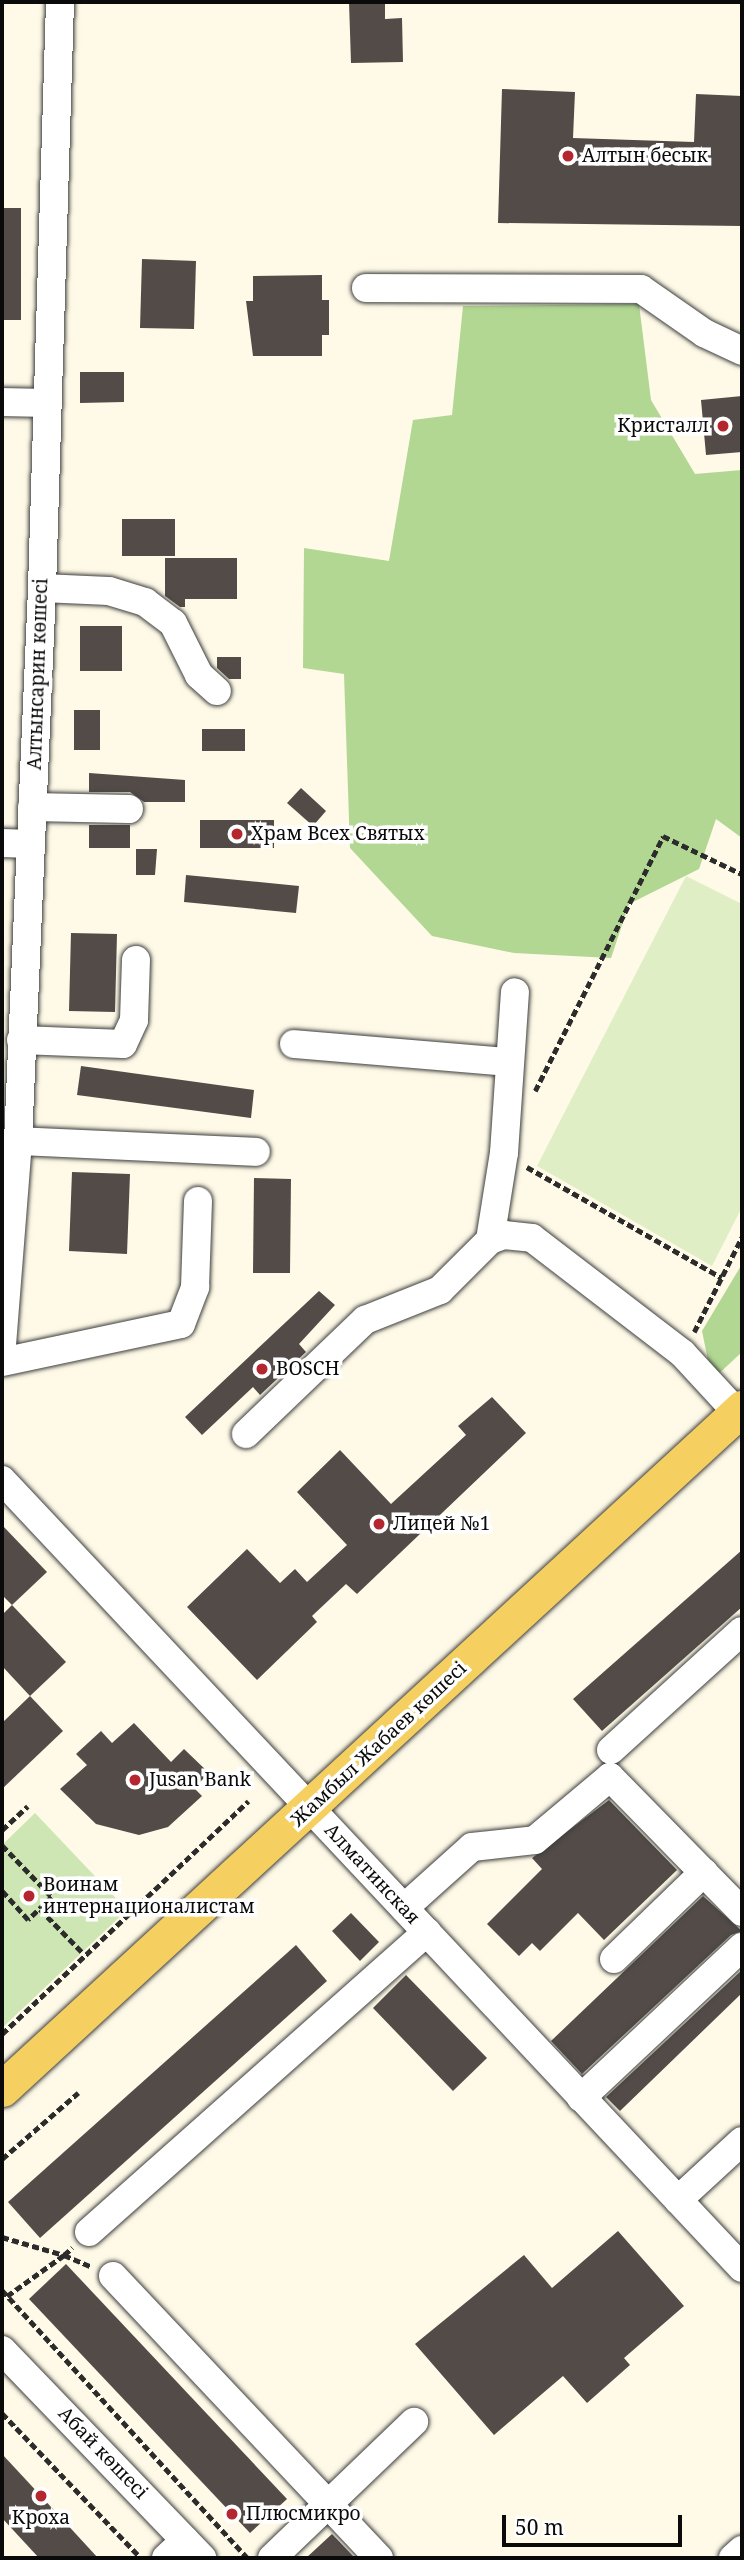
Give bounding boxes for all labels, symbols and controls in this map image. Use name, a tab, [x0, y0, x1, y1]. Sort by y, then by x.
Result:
place label: Алтын бесык	[582, 145, 708, 167]
marker: Алтын бесык	[560, 148, 576, 164]
place label: Кристалл	[617, 415, 709, 437]
marker: Кристалл	[715, 418, 731, 434]
street label: Алтынсарин көшесі	[23, 577, 53, 771]
place label: Храм Всех Святых	[251, 823, 425, 845]
marker: Храм Всех Святых	[229, 826, 245, 842]
place label: BOSCH	[276, 1358, 340, 1380]
marker: BOSCH	[254, 1361, 270, 1377]
place label: Лицей №1	[393, 1513, 490, 1535]
marker: Лицей №1	[371, 1516, 387, 1532]
street label: Жамбыл Жабаев көшесі	[287, 1657, 471, 1831]
place label: Jusan Bank	[149, 1769, 251, 1791]
marker: Jusan Bank	[127, 1772, 143, 1788]
street label: Алматинская	[320, 1819, 424, 1929]
place label: Воинам интернационалистам	[43, 1874, 255, 1918]
marker: Воинам интернационалистам	[21, 1888, 37, 1904]
street label: Абай көшесі	[53, 2402, 153, 2504]
marker: Кроха	[33, 2488, 49, 2504]
scale bar	[506, 2500, 686, 2544]
place label: Плюсмикро	[246, 2503, 360, 2525]
marker: Плюсмикро	[224, 2506, 240, 2522]
place label: Кроха	[12, 2507, 70, 2529]
text: 50 m	[515, 2513, 564, 2541]

